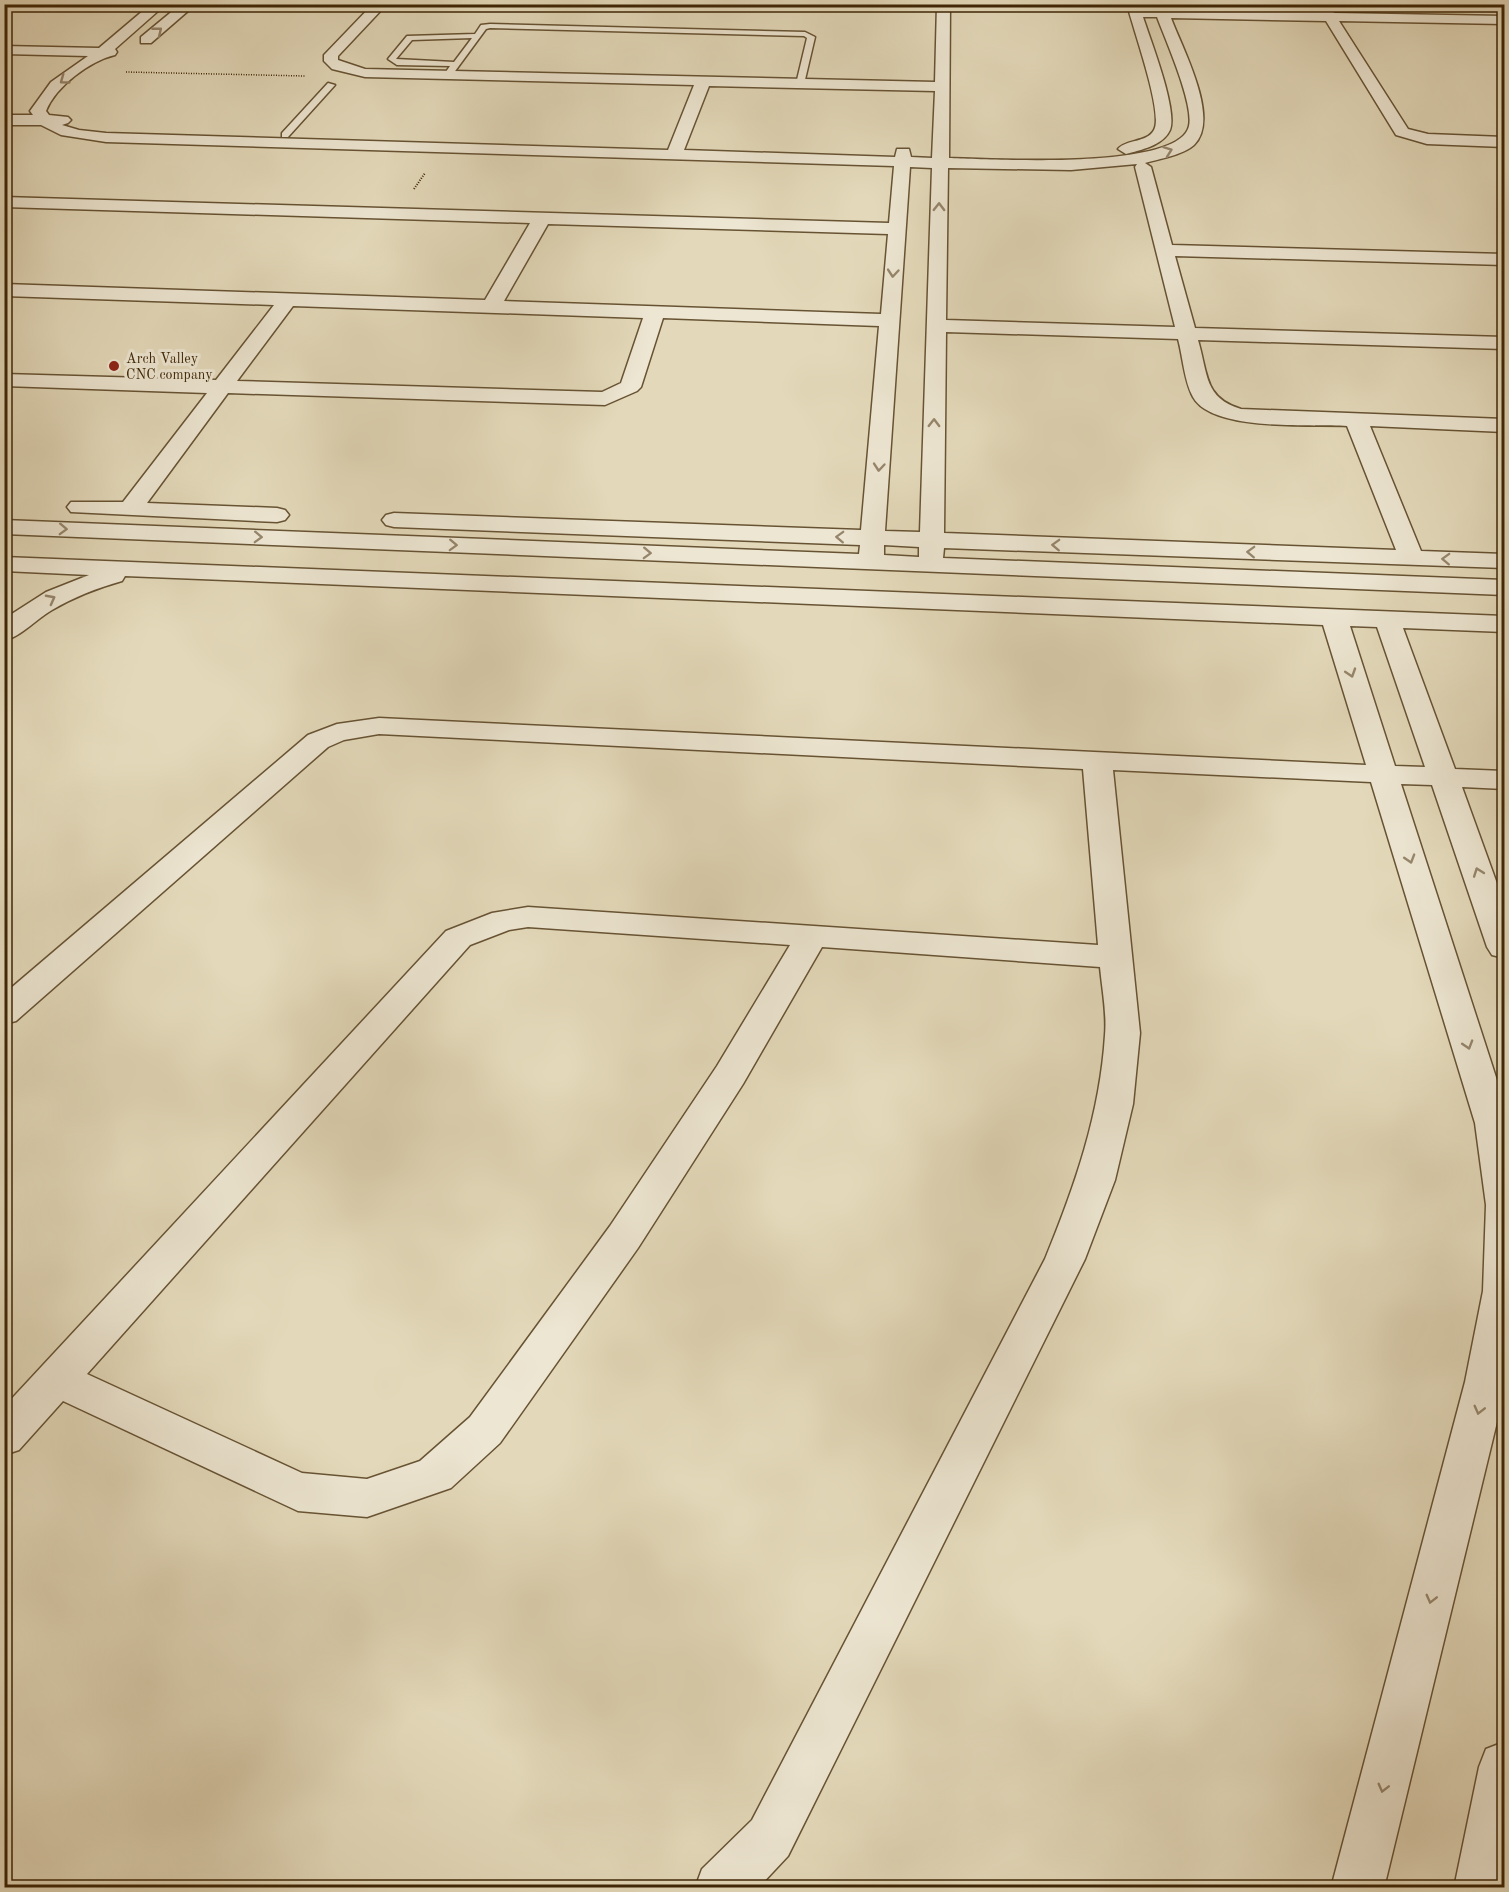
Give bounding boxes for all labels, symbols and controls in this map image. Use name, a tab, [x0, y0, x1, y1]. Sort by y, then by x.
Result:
one-way arrow	[151, 27, 162, 38]
one-way arrow	[60, 73, 71, 84]
one-way arrow	[1162, 145, 1172, 158]
one-way arrow	[933, 203, 945, 212]
one-way arrow	[887, 268, 900, 277]
place label: Arch Valley CNC company	[126, 352, 213, 382]
marker: Arch Valley CNC company	[107, 359, 121, 373]
one-way arrow	[928, 419, 940, 428]
one-way arrow	[872, 463, 885, 472]
one-way arrow	[58, 523, 67, 536]
one-way arrow	[836, 530, 845, 543]
one-way arrow	[253, 531, 262, 544]
one-way arrow	[448, 539, 457, 552]
one-way arrow	[1052, 539, 1061, 551]
one-way arrow	[1247, 546, 1256, 558]
one-way arrow	[643, 547, 652, 560]
one-way arrow	[1442, 553, 1451, 566]
one-way arrow	[45, 595, 56, 606]
one-way arrow	[1344, 667, 1356, 678]
one-way arrow	[1403, 853, 1415, 864]
one-way arrow	[1472, 867, 1485, 878]
one-way arrow	[1461, 1039, 1473, 1050]
one-way arrow	[1474, 1405, 1486, 1415]
one-way arrow	[1425, 1594, 1438, 1604]
one-way arrow	[1377, 1783, 1390, 1793]

